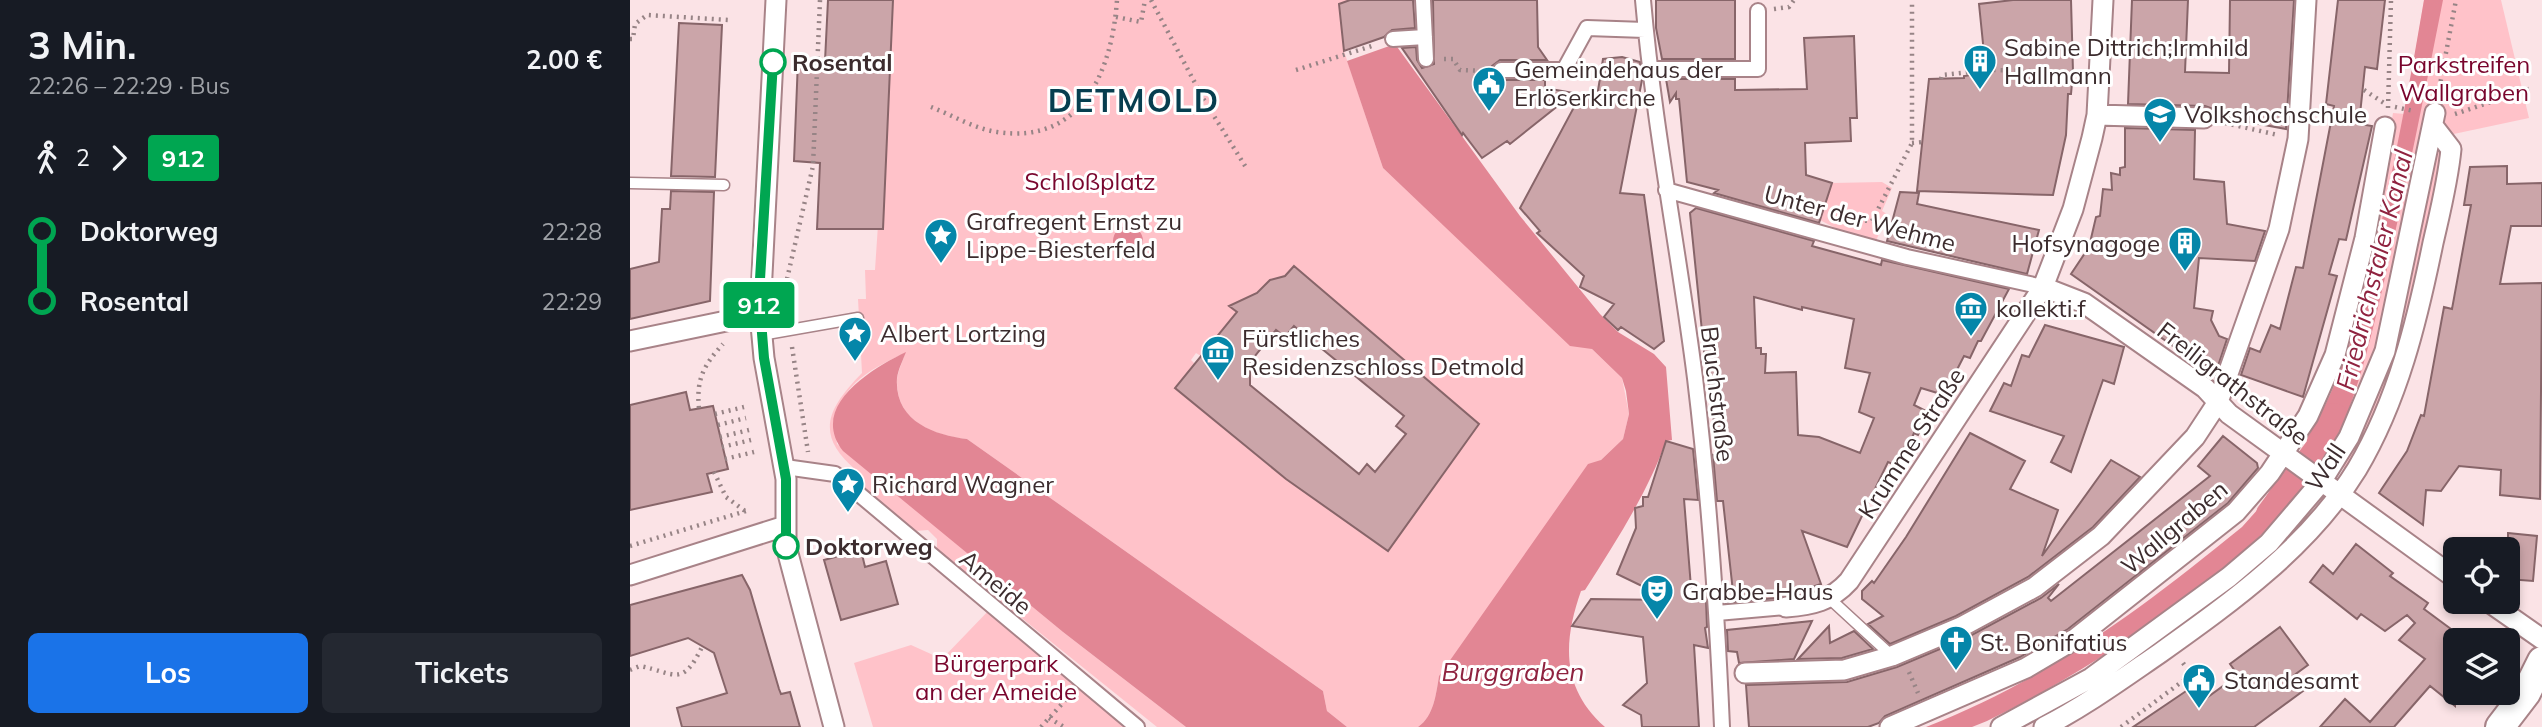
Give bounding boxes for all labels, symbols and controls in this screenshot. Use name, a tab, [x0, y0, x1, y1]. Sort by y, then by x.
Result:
text: 3 Min.	[28, 21, 137, 69]
place label: Sabine Dittrich;Irmhild Hallmann	[2004, 32, 2249, 90]
building icon: Sabine Dittrich;Irmhild Hallmann	[1961, 42, 1999, 91]
text: 2.00 €	[526, 43, 602, 76]
place label: Rosental	[792, 47, 893, 77]
marker: Rosental	[760, 49, 786, 75]
park label: Parkstreifen Wallgraben	[2398, 49, 2530, 107]
place label: Gemeindehaus der Erlöserkirche	[1514, 54, 1723, 112]
public building icon: Gemeindehaus der Erlöserkirche	[1470, 64, 1508, 113]
text: 22:26 – 22:29 · Bus	[28, 71, 230, 100]
district label: DETMOLD	[1048, 80, 1220, 120]
school or university icon: Volkshochschule	[2141, 95, 2179, 144]
place label: Volkshochschule	[2184, 99, 2367, 129]
icon: walk	[28, 139, 66, 177]
icon: forward	[100, 139, 138, 177]
text: 2	[76, 143, 90, 172]
text: 912	[162, 143, 205, 173]
water label: Friedrichstaler Kanal	[2328, 146, 2420, 394]
park label: Schloßplatz	[1025, 166, 1155, 196]
street label: Unter der Wehme	[1761, 178, 1959, 258]
place label: Grafregent Ernst zu Lippe-Biesterfeld	[966, 206, 1182, 264]
text: Doktorweg	[80, 215, 218, 248]
place icon: Grafregent Ernst zu Lippe-Biesterfeld	[922, 216, 960, 265]
text: 22:28	[542, 217, 602, 246]
building icon: Hofsynagoge	[2166, 224, 2204, 273]
place label: Hofsynagoge	[2011, 228, 2160, 258]
line badge: 912	[719, 282, 799, 328]
text: Rosental	[80, 285, 189, 318]
text: 22:29	[542, 287, 602, 316]
museum icon: kollekti.f	[1952, 289, 1990, 338]
text: 912	[737, 290, 781, 320]
place label: kollekti.f	[1996, 293, 2086, 323]
place icon: Albert Lortzing	[836, 314, 874, 363]
street label: Freiligrathstraße	[2152, 315, 2314, 451]
place label: Albert Lortzing	[880, 318, 1046, 348]
place label: Fürstliches Residenzschloss Detmold	[1242, 323, 1524, 381]
street label: Bruchstraße	[1695, 325, 1741, 463]
museum icon: Fürstliches Residenzschloss Detmold	[1199, 333, 1237, 382]
street label: Krumme Straße	[1851, 362, 1971, 524]
street label: Wall	[2298, 437, 2352, 497]
place icon: Richard Wagner	[829, 465, 867, 514]
place label: Richard Wagner	[872, 469, 1054, 499]
street label: Wallgraben	[2115, 474, 2233, 580]
place label: Doktorweg	[805, 531, 933, 561]
marker: Doktorweg	[773, 533, 799, 559]
map controls	[2443, 537, 2520, 705]
button: locate	[2443, 537, 2520, 614]
street label: Ameide	[954, 543, 1038, 621]
theatre icon: Grabbe-Haus	[1638, 572, 1676, 621]
place label: Grabbe-Haus	[1682, 576, 1833, 606]
church icon: St. Bonifatius	[1937, 623, 1975, 672]
place label: St. Bonifatius	[1980, 627, 2127, 657]
button: layers	[2443, 628, 2520, 705]
button: Los	[28, 633, 308, 713]
button: Tickets	[322, 633, 602, 713]
park label: Bürgerpark an der Ameide	[915, 648, 1077, 706]
water label: Burggraben	[1441, 655, 1585, 688]
public building icon: Standesamt	[2180, 661, 2218, 710]
place label: Standesamt	[2224, 665, 2359, 695]

